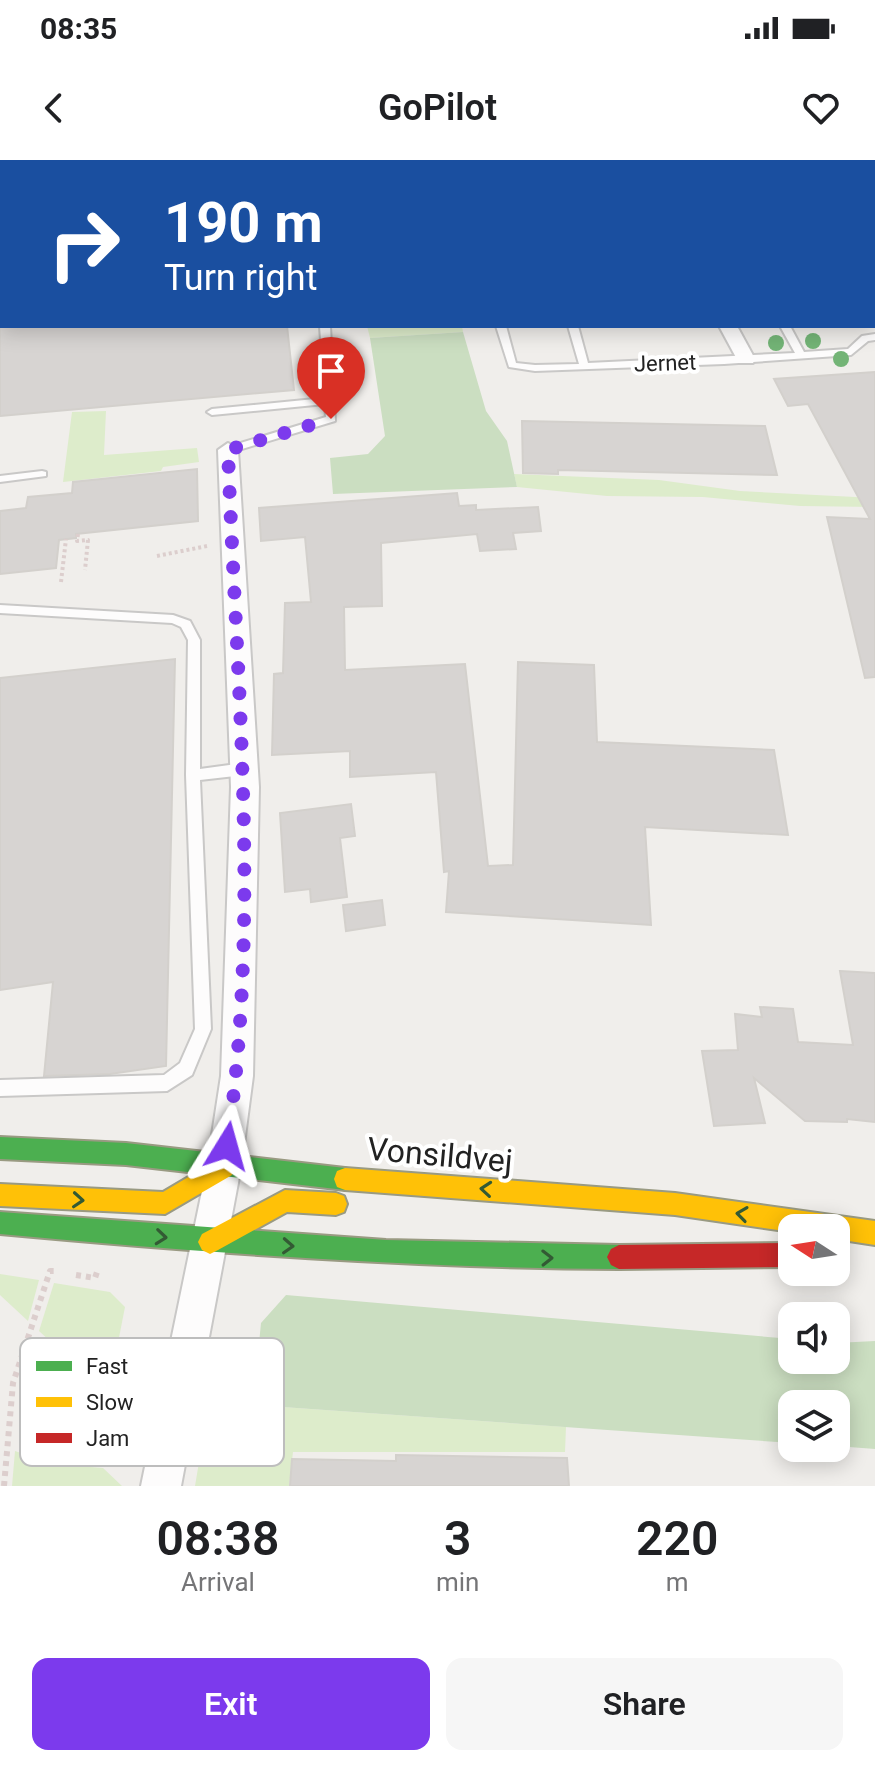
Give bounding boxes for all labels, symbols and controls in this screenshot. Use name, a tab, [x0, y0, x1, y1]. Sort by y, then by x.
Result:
text: 08:35	[40, 11, 117, 46]
icon: back	[32, 86, 76, 130]
icon: heart	[799, 86, 843, 130]
text: GoPilot	[378, 87, 497, 129]
text: 190 m	[164, 190, 323, 256]
icon: right	[32, 192, 136, 296]
text: Turn right	[164, 257, 317, 299]
pin	[297, 337, 365, 419]
icon: arrive	[309, 349, 353, 393]
street label: Jernet	[633, 349, 697, 377]
position arrow	[185, 1104, 269, 1188]
street label: Vonsildvej	[366, 1130, 514, 1180]
one-way arrow	[479, 1181, 492, 1198]
one-way arrow	[72, 1191, 85, 1208]
one-way arrow	[736, 1206, 749, 1223]
north arrow	[778, 1214, 850, 1286]
map controls	[778, 1214, 850, 1462]
one-way arrow	[155, 1229, 168, 1246]
one-way arrow	[282, 1238, 295, 1255]
one-way arrow	[541, 1249, 554, 1266]
button: sound	[778, 1302, 850, 1374]
legend	[20, 1338, 284, 1466]
text: Fast	[86, 1354, 128, 1379]
text: Slow	[86, 1390, 134, 1415]
button: layers	[778, 1390, 850, 1462]
text: Jam	[86, 1426, 129, 1451]
text: 08:38	[157, 1510, 279, 1567]
text: 3	[444, 1510, 471, 1567]
text: 220	[636, 1510, 718, 1567]
text: Arrival	[181, 1567, 255, 1597]
text: min	[436, 1567, 479, 1597]
text: m	[666, 1567, 689, 1597]
button: Exit	[32, 1658, 430, 1750]
button: Share	[446, 1658, 843, 1750]

